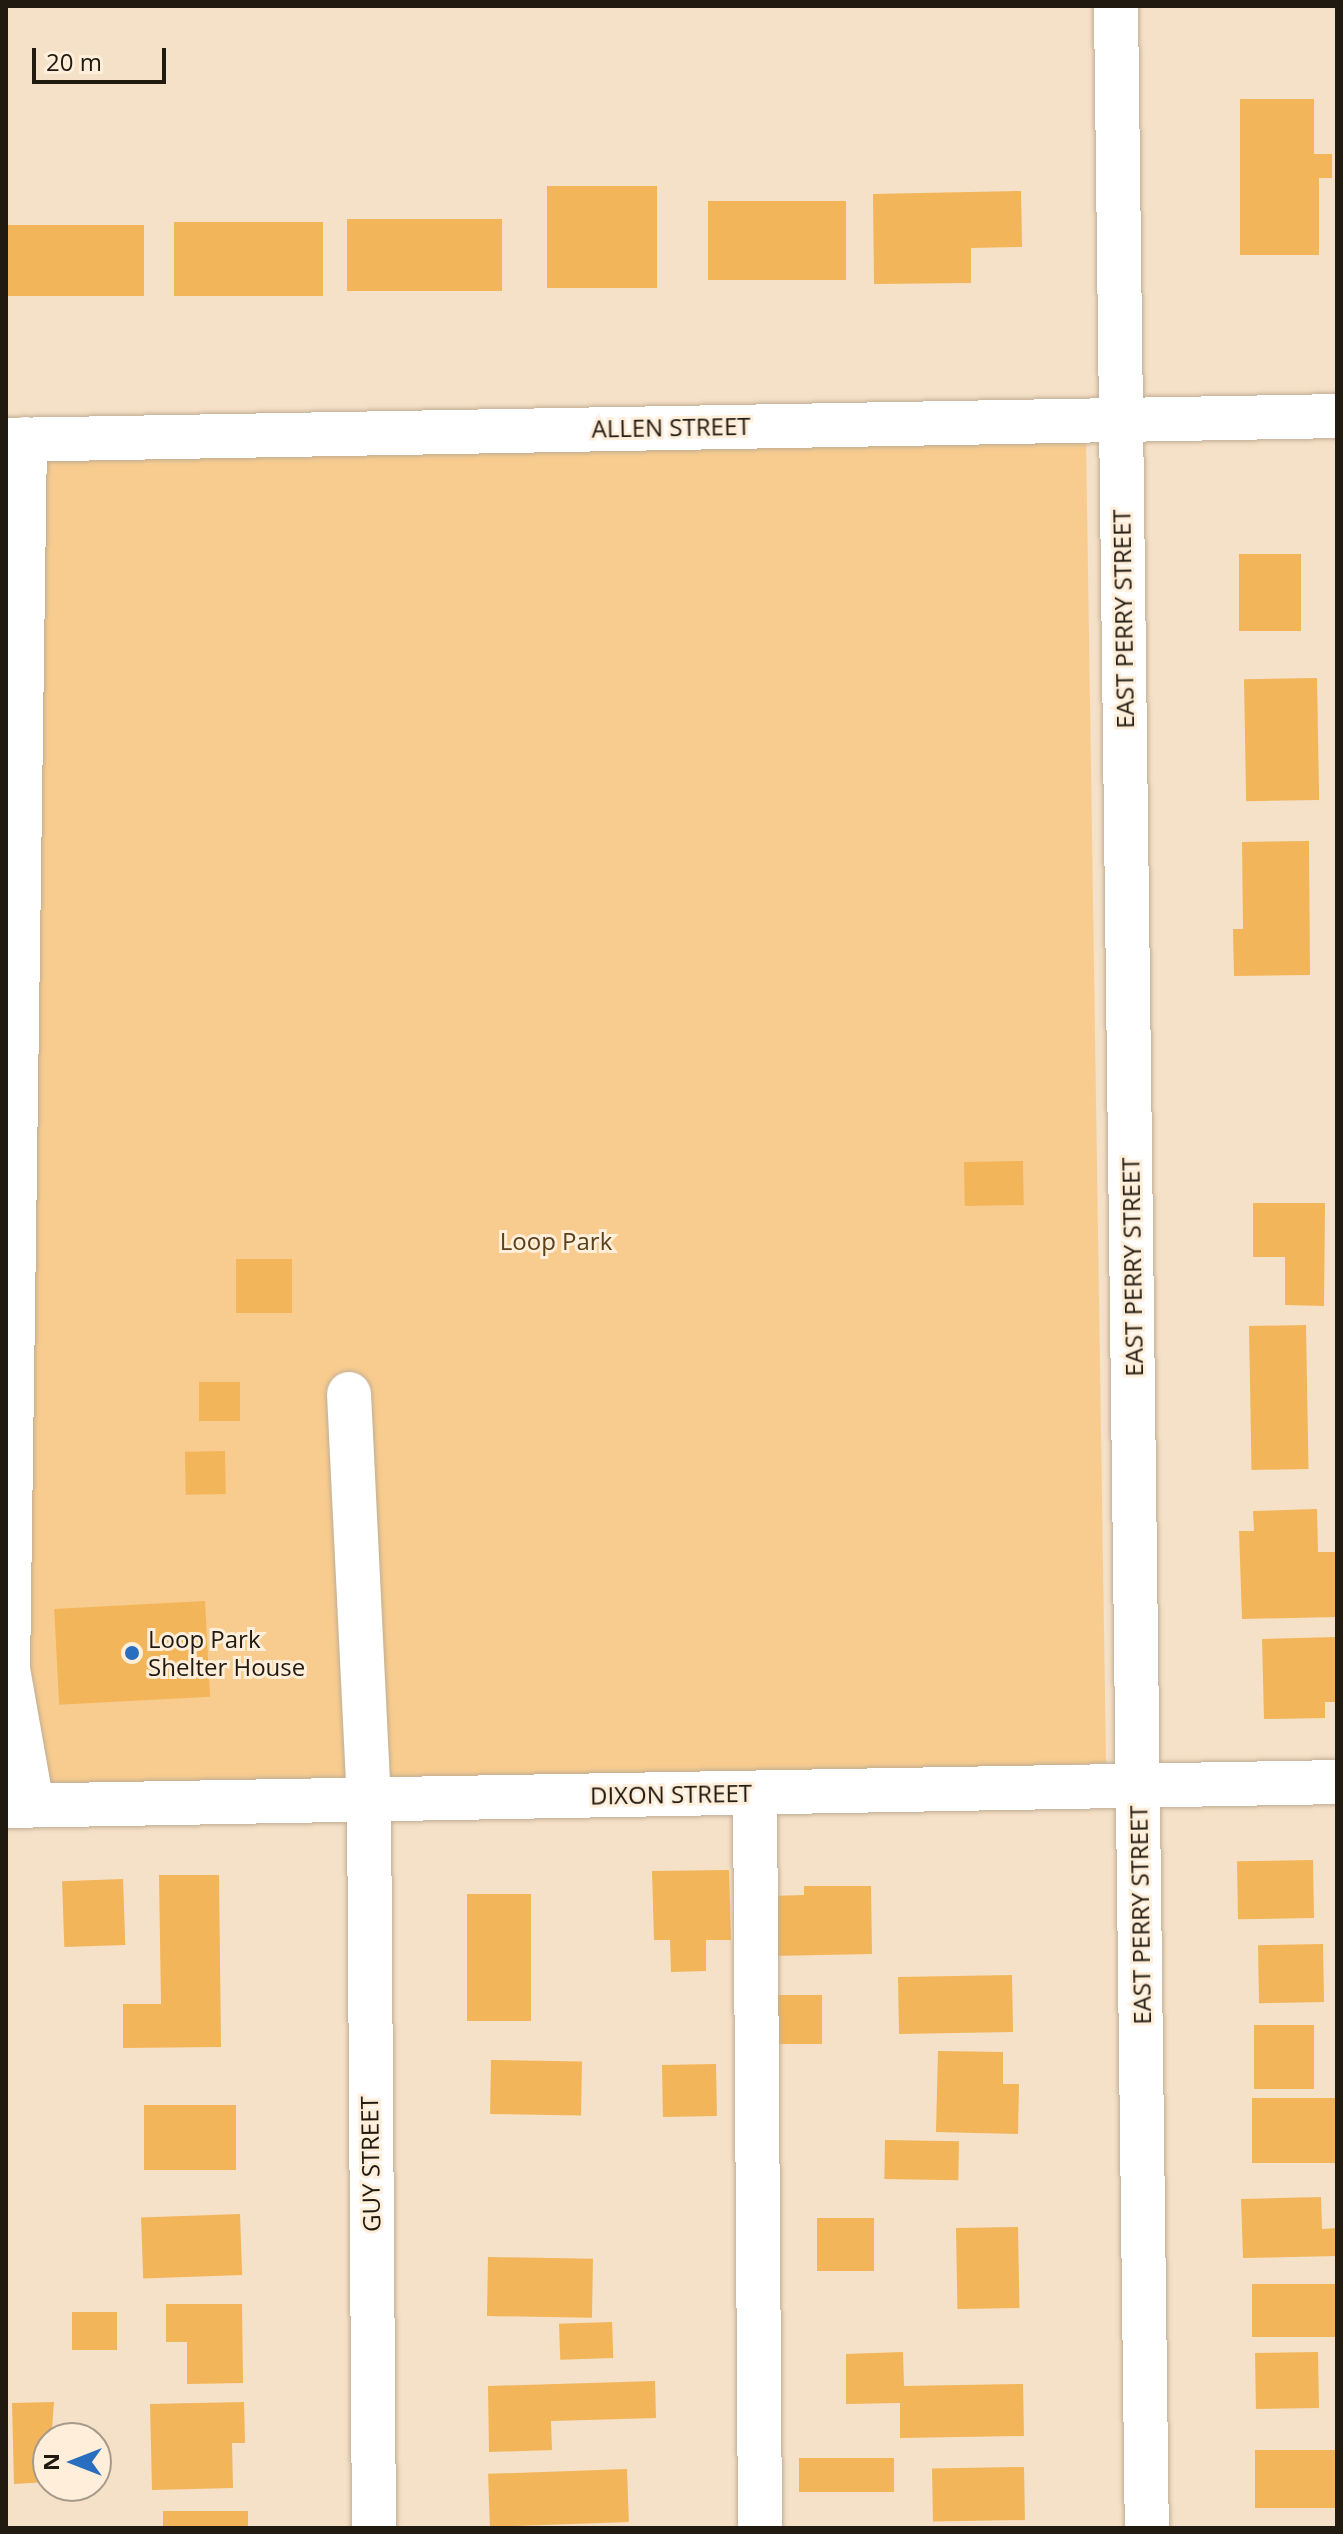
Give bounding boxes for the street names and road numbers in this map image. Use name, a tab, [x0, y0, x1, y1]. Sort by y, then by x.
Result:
street label: ALLEN STREET	[591, 411, 751, 443]
street label: EAST PERRY STREET	[1107, 509, 1139, 729]
street label: EAST PERRY STREET	[1116, 1157, 1148, 1377]
street label: DIXON STREET	[590, 1778, 752, 1810]
street label: EAST PERRY STREET	[1124, 1805, 1156, 2025]
street label: GUY STREET	[354, 2096, 386, 2232]

